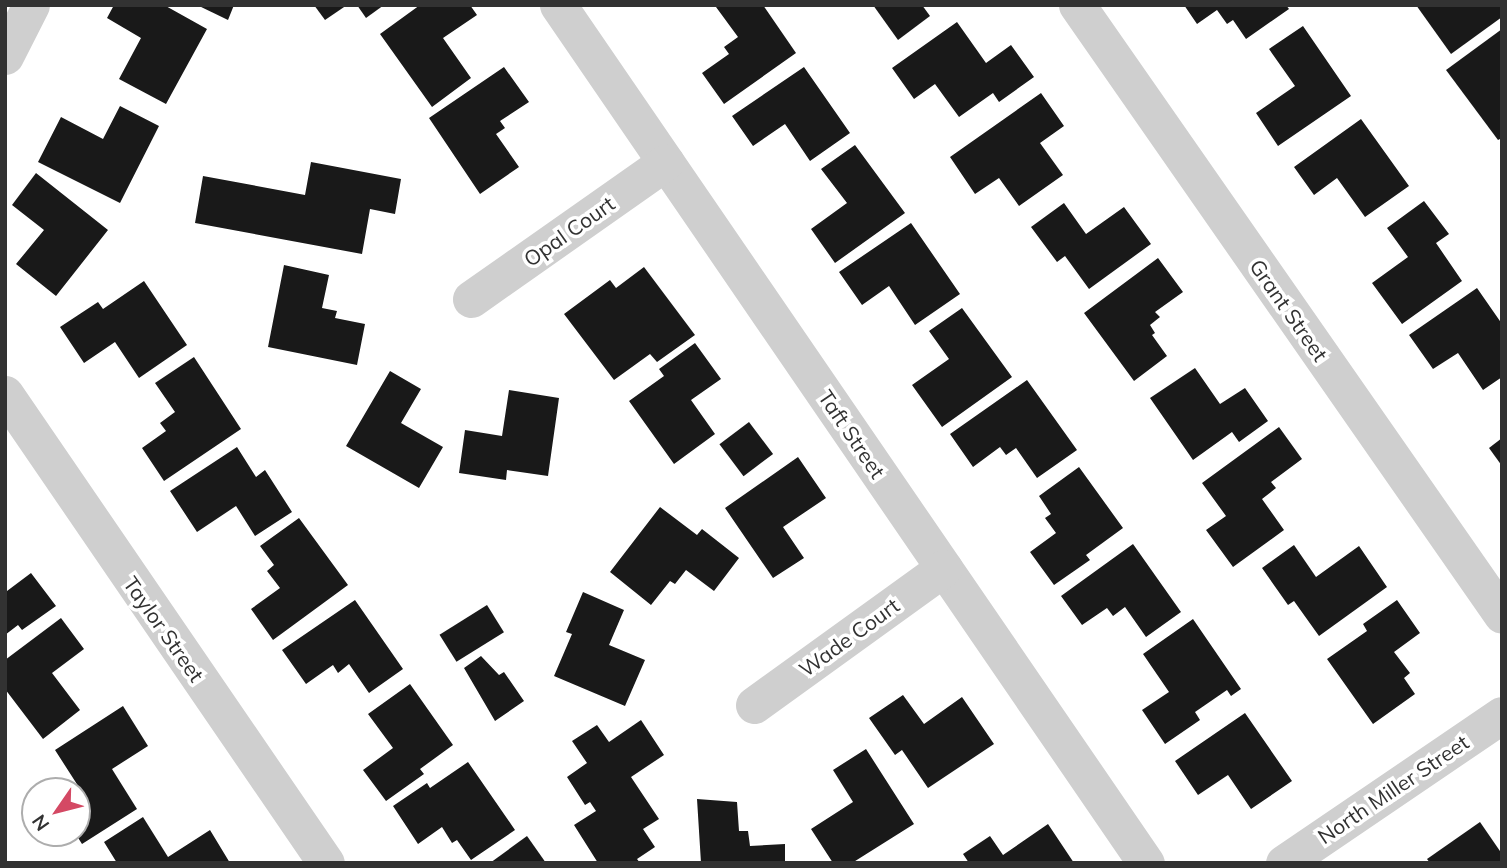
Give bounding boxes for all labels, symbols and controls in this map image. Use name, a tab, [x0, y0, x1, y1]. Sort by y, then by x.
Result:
street label: Opal Court	[519, 191, 619, 271]
street label: Grant Street	[1245, 254, 1333, 366]
street label: Taft Street	[813, 385, 891, 483]
street label: Taylor Street	[118, 571, 210, 687]
street label: Wade Court	[794, 592, 904, 682]
street label: North Miller Street	[1313, 729, 1473, 849]
north arrow	[21, 777, 91, 847]
text: N	[26, 810, 54, 836]

